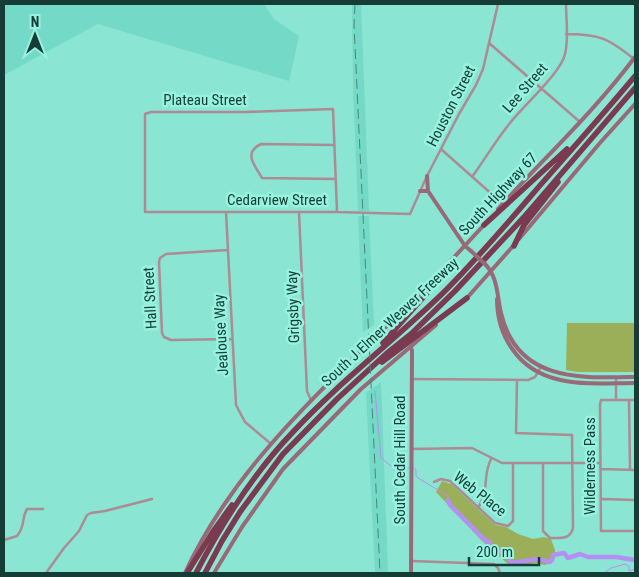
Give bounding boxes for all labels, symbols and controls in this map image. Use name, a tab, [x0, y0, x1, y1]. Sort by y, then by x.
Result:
north arrow	[10, 10, 60, 60]
text: N	[31, 14, 39, 30]
street label: Lee Street	[499, 60, 551, 116]
street label: Houston Street	[423, 62, 479, 150]
street label: Plateau Street	[163, 91, 247, 109]
street label: South Highway 67	[455, 149, 541, 239]
street label: Cedarview Street	[227, 191, 327, 209]
street label: South J Elmer Weaver Freeway	[318, 254, 462, 390]
street label: Hall Street	[139, 267, 161, 329]
street label: Grigsby Way	[283, 270, 303, 344]
street label: Jealouse Way	[210, 294, 232, 376]
street label: South Cedar Hill Road	[391, 395, 409, 525]
street label: Wilderness Pass	[581, 417, 599, 515]
street label: Web Place	[450, 468, 510, 520]
scale bar	[469, 534, 539, 566]
text: 200 m	[476, 543, 513, 561]

